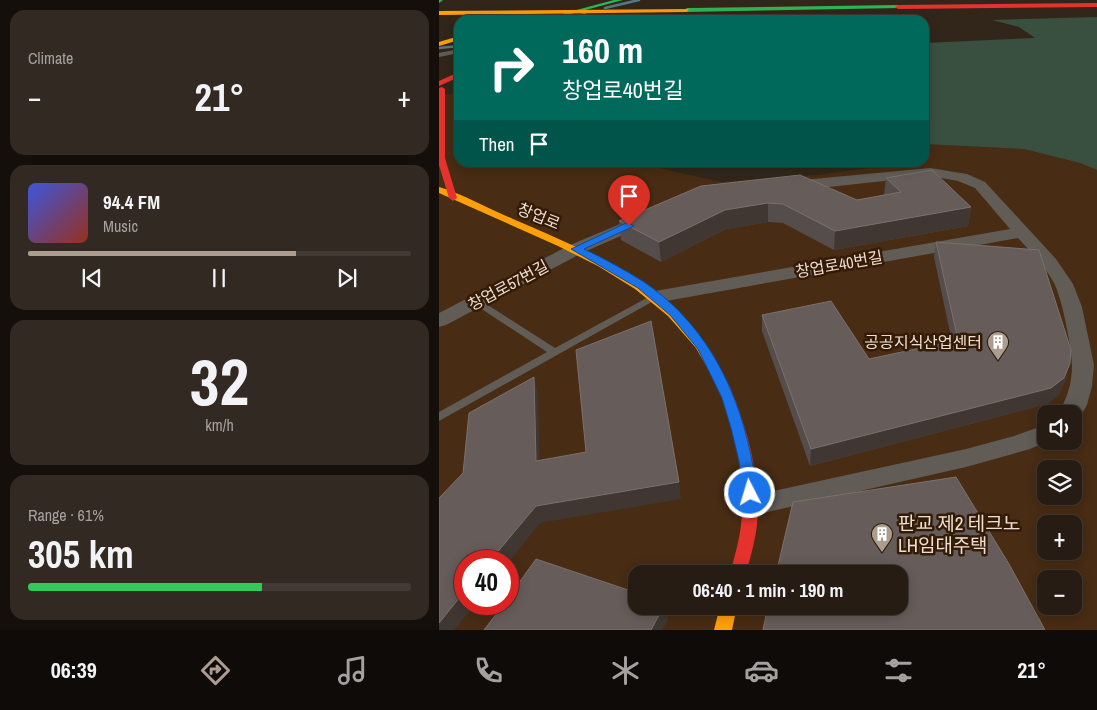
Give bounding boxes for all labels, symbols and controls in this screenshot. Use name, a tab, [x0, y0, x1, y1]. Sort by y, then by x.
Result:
text: 160 m	[562, 27, 643, 74]
icon: right	[479, 35, 544, 100]
text: Climate	[28, 47, 73, 69]
text: 21°	[195, 72, 244, 123]
text: 창업로40번길	[562, 75, 683, 105]
text: −	[28, 78, 41, 116]
text: +	[398, 78, 411, 116]
icon: arrive	[525, 130, 553, 158]
text: Then	[479, 131, 515, 157]
pin	[608, 175, 650, 226]
icon: arrive	[615, 182, 643, 210]
text: 94.4 FM	[103, 189, 160, 215]
street label: 창업로	[514, 198, 564, 235]
text: Music	[103, 215, 138, 237]
street label: 창업로40번길	[794, 246, 884, 282]
street label: 창업로57번길	[464, 255, 552, 315]
icon: previous	[78, 264, 106, 292]
icon: pause	[205, 264, 233, 292]
icon: next	[333, 264, 361, 292]
building icon: 공공지식산업센터	[986, 330, 1010, 361]
place label: 공공지식산업센터	[864, 331, 982, 353]
text: 32	[190, 338, 249, 425]
map controls	[1037, 405, 1082, 615]
button: sound	[1037, 405, 1082, 450]
text: km/h	[205, 414, 234, 436]
button: layers	[1037, 460, 1082, 505]
position arrow	[723, 466, 775, 518]
text: Range · 61%	[28, 504, 104, 526]
place label: 판교 제2 테크노 LH임대주택	[898, 510, 1020, 558]
button: +	[1037, 515, 1082, 560]
building icon: 판교 제2 테크노 LH임대주택	[870, 522, 894, 553]
text: 305 km	[28, 529, 134, 580]
speed limit sign: 40	[454, 550, 519, 615]
button: −	[1037, 570, 1082, 615]
text: 06:40 · 1 min · 190 m	[693, 577, 843, 603]
icon: directions	[198, 653, 233, 688]
icon: music	[335, 653, 370, 688]
icon: phone	[471, 653, 506, 688]
icon: climate	[608, 653, 643, 688]
icon: car	[744, 653, 779, 688]
icon: filters	[881, 653, 916, 688]
text: 06:39	[51, 655, 97, 685]
text: 21°	[1017, 655, 1046, 685]

